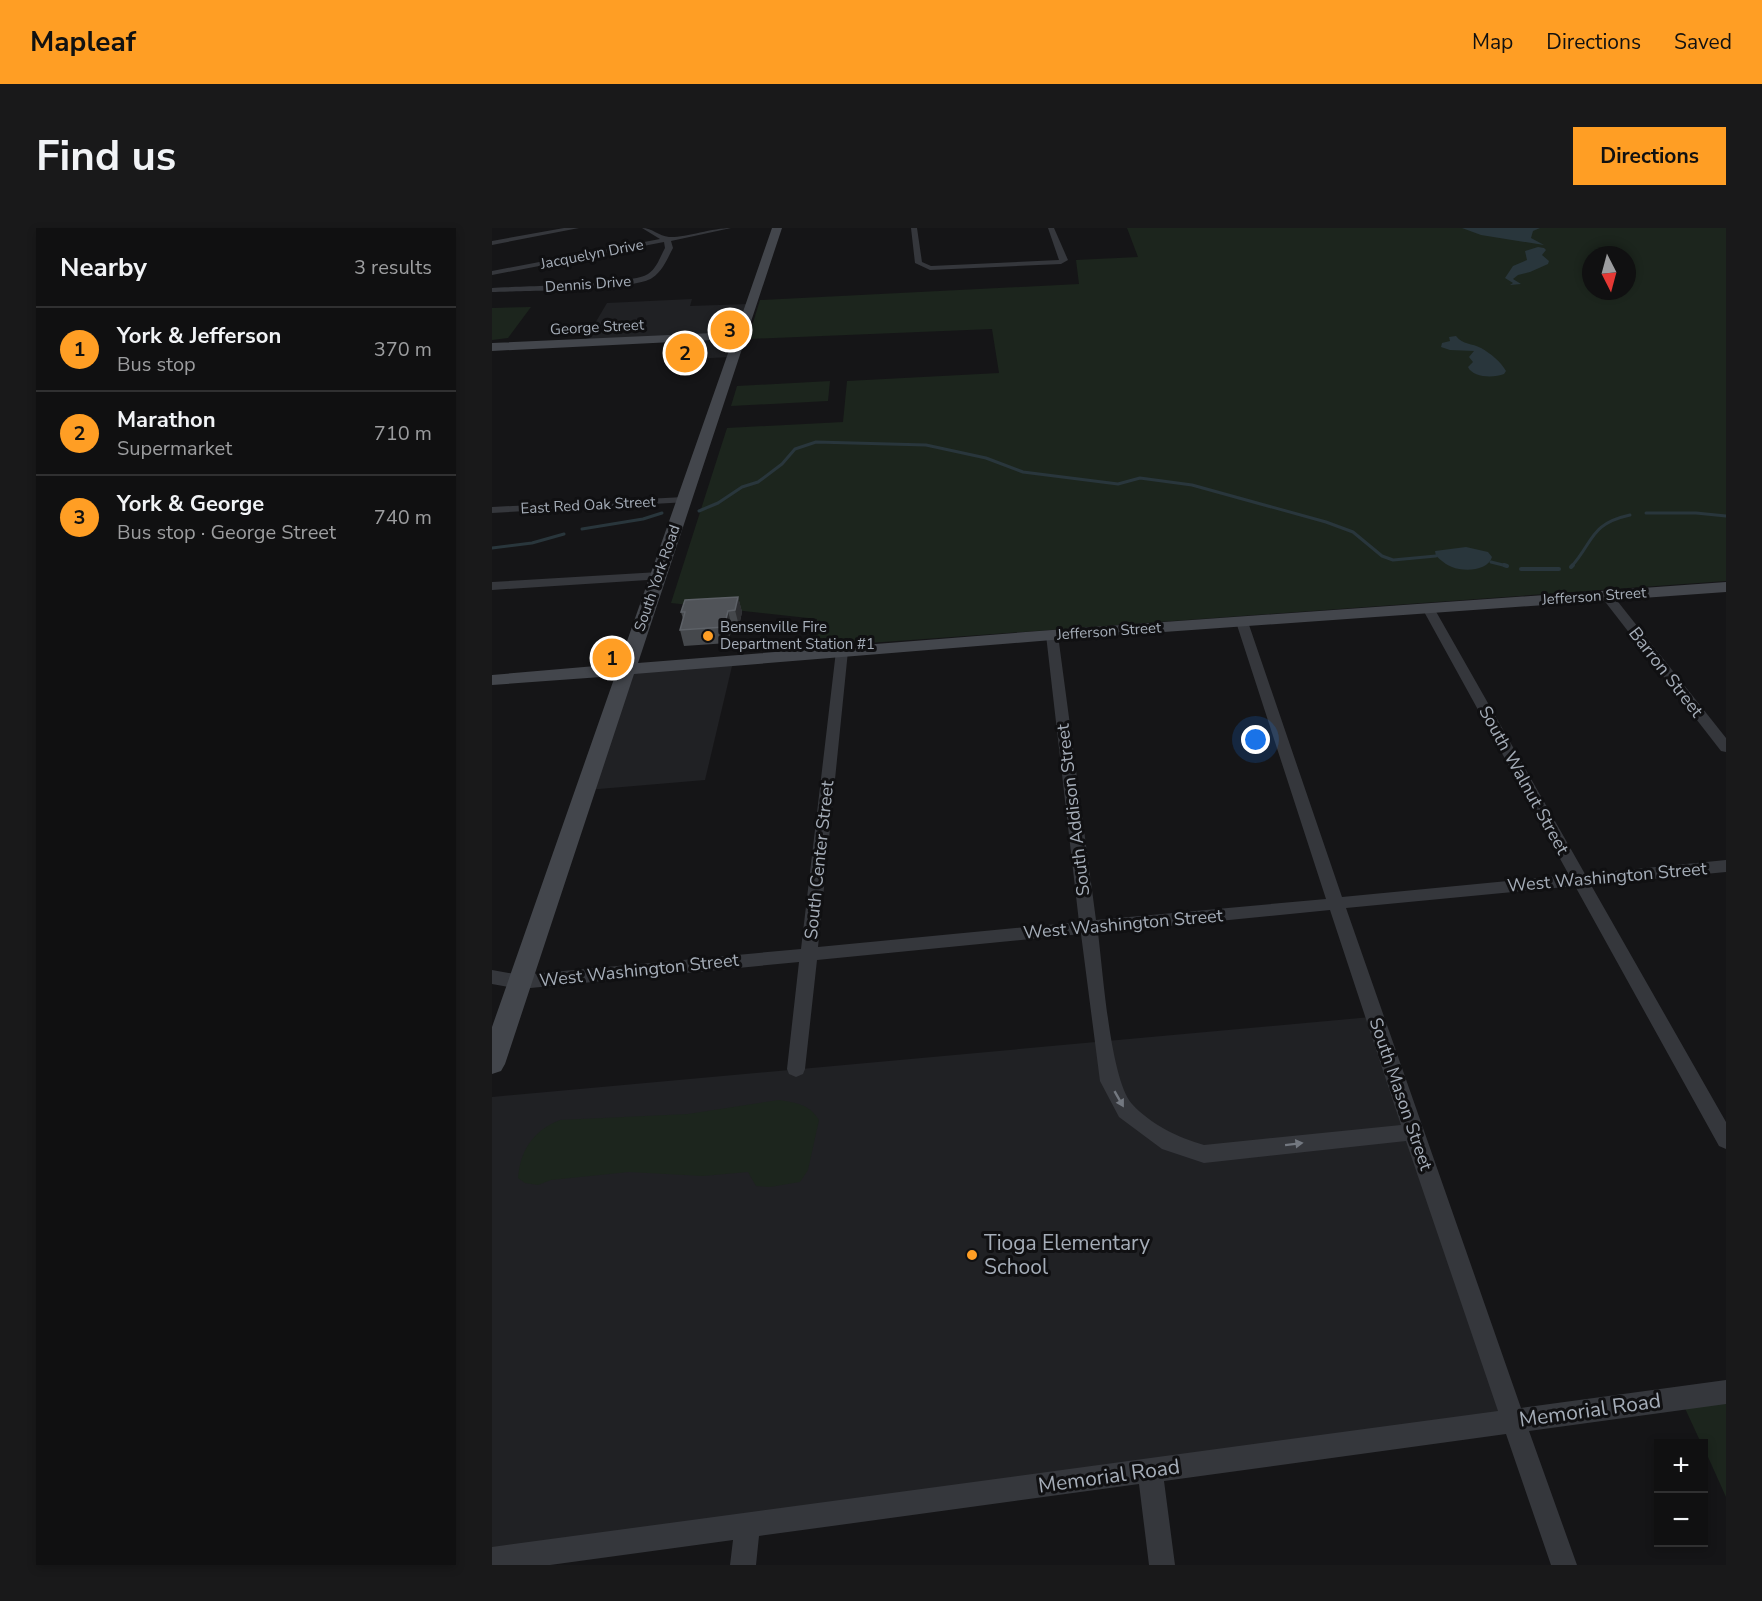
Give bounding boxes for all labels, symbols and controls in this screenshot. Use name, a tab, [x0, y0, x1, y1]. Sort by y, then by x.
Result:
text: Mapleaf	[30, 23, 136, 61]
text: Map	[1472, 28, 1513, 56]
text: Directions	[1546, 28, 1641, 56]
text: Saved	[1674, 28, 1732, 56]
button: Directions	[1573, 127, 1726, 185]
text: Find us	[36, 128, 176, 185]
street label: Jacquelyn Drive	[538, 234, 645, 274]
north arrow	[1582, 246, 1636, 300]
text: Nearby	[60, 250, 147, 285]
text: 3 results	[354, 254, 432, 281]
street label: Dennis Drive	[544, 271, 632, 297]
pin: 3	[710, 308, 750, 352]
street label: George Street	[550, 315, 645, 339]
text: York & Jefferson	[117, 321, 281, 351]
pin: 2	[666, 330, 704, 376]
text: 1	[74, 336, 86, 363]
text: 370 m	[374, 336, 432, 363]
text: Bus stop	[117, 351, 196, 378]
text: Marathon	[117, 405, 216, 435]
text: 2	[74, 420, 86, 447]
text: 710 m	[374, 420, 432, 447]
text: Supermarket	[117, 435, 232, 462]
text: York & George	[117, 489, 264, 519]
street label: East Red Oak Street	[520, 491, 657, 519]
text: 3	[74, 504, 86, 531]
text: 740 m	[374, 504, 432, 531]
text: Bus stop · George Street	[117, 519, 336, 546]
street label: South York Road	[629, 522, 685, 634]
street label: Jefferson Street	[1540, 582, 1648, 610]
place label: Bensenville Fire Department Station #1	[720, 617, 875, 654]
street label: Jefferson Street	[1055, 617, 1163, 645]
street label: Barron Street	[1623, 622, 1709, 723]
marker: Bensenville Fire Department Station #1	[701, 629, 715, 643]
pin: 1	[592, 636, 632, 680]
street label: South Walnut Street	[1473, 701, 1575, 859]
street label: South Addison Street	[1050, 722, 1095, 897]
your location	[1241, 725, 1270, 754]
street label: South Center Street	[799, 779, 839, 941]
street label: West Washington Street	[1506, 856, 1708, 898]
street label: West Washington Street	[1022, 903, 1224, 945]
street label: West Washington Street	[538, 948, 740, 992]
street label: South Mason Street	[1364, 1015, 1439, 1174]
one-way arrow	[1114, 1091, 1124, 1108]
one-way arrow	[1285, 1139, 1304, 1149]
place label: Tioga Elementary School	[984, 1229, 1150, 1281]
marker: Tioga Elementary School	[965, 1248, 979, 1262]
street label: Memorial Road	[1517, 1386, 1663, 1434]
map controls	[1654, 1439, 1708, 1547]
button: +	[1654, 1439, 1708, 1493]
street label: Memorial Road	[1036, 1452, 1182, 1500]
button: −	[1654, 1493, 1708, 1547]

